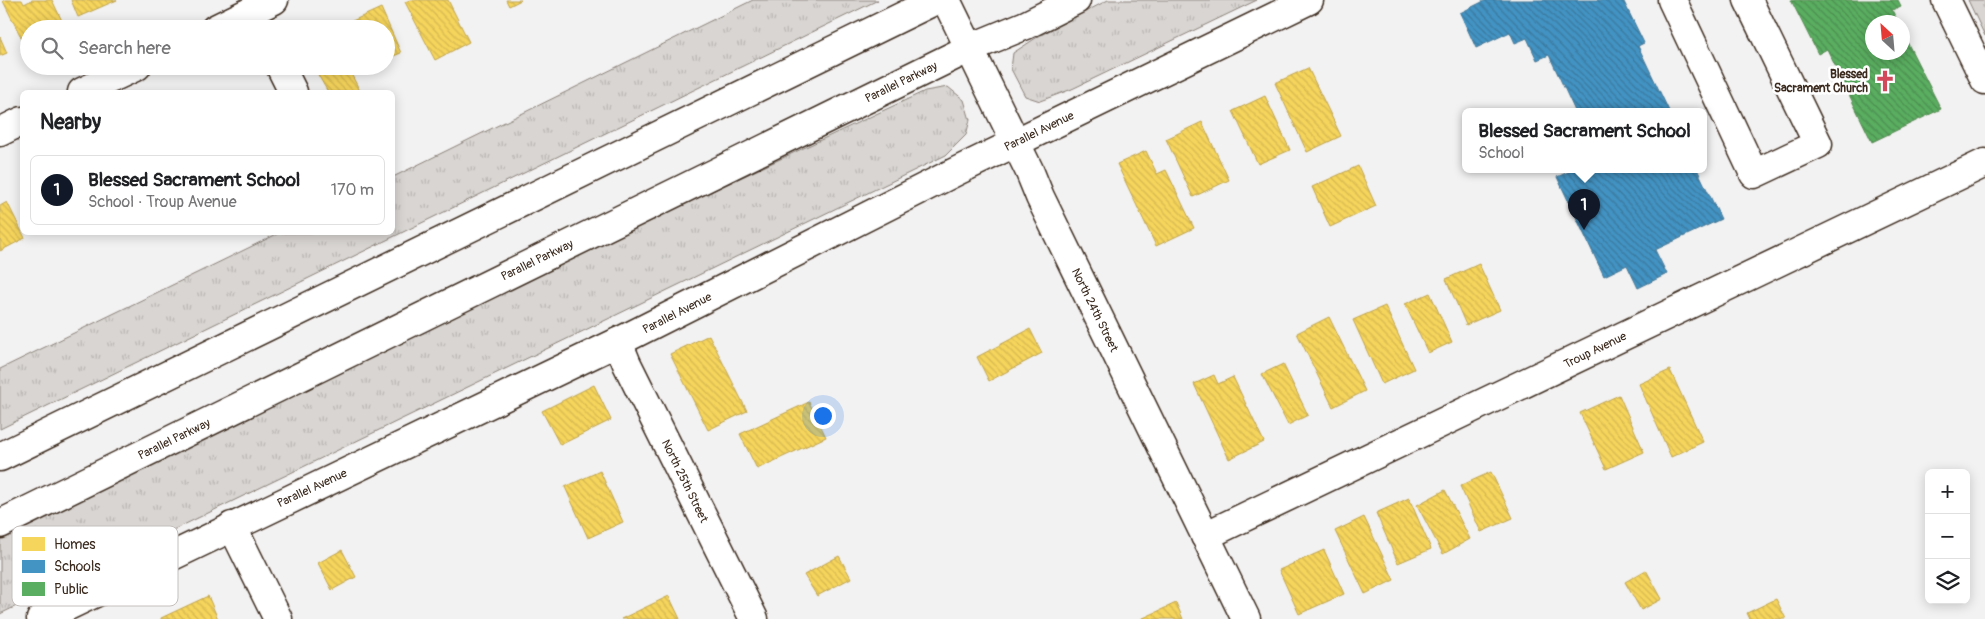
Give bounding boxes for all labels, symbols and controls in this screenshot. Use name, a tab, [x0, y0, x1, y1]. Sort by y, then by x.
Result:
north arrow	[1865, 15, 1910, 60]
search box	[20, 20, 395, 75]
icon: search	[38, 34, 66, 62]
text: Search here	[78, 36, 171, 60]
street label: Parallel Parkway	[863, 59, 940, 106]
place label: Blessed Sacrament Church	[1774, 67, 1868, 96]
church icon: Blessed Sacrament Church	[1872, 68, 1898, 94]
street label: Parallel Avenue	[1002, 108, 1077, 155]
popup	[1462, 108, 1707, 173]
text: Nearby	[40, 109, 101, 136]
text: Blessed Sacrament School	[1478, 119, 1691, 143]
text: School	[1478, 143, 1524, 163]
text: Blessed Sacrament School	[88, 168, 300, 192]
text: 1	[54, 180, 60, 200]
text: 170 m	[331, 180, 374, 200]
pin: 1	[1568, 189, 1600, 230]
text: School · Troup Avenue	[88, 192, 237, 212]
street label: Parallel Parkway	[499, 237, 576, 284]
street label: North 24th Street	[1068, 266, 1121, 355]
street label: Parallel Avenue	[640, 290, 714, 337]
street label: Troup Avenue	[1561, 329, 1629, 372]
your location	[810, 403, 836, 429]
street label: Parallel Parkway	[136, 416, 213, 463]
street label: North 25th Street	[658, 437, 711, 525]
street label: Parallel Avenue	[275, 466, 350, 511]
map controls	[1925, 469, 1970, 604]
button: +	[1925, 469, 1970, 514]
button: −	[1925, 514, 1970, 559]
legend	[12, 526, 178, 606]
text: Homes	[54, 536, 96, 553]
text: Schools	[54, 558, 101, 575]
button: layers	[1925, 559, 1970, 604]
text: Public	[54, 581, 89, 598]

